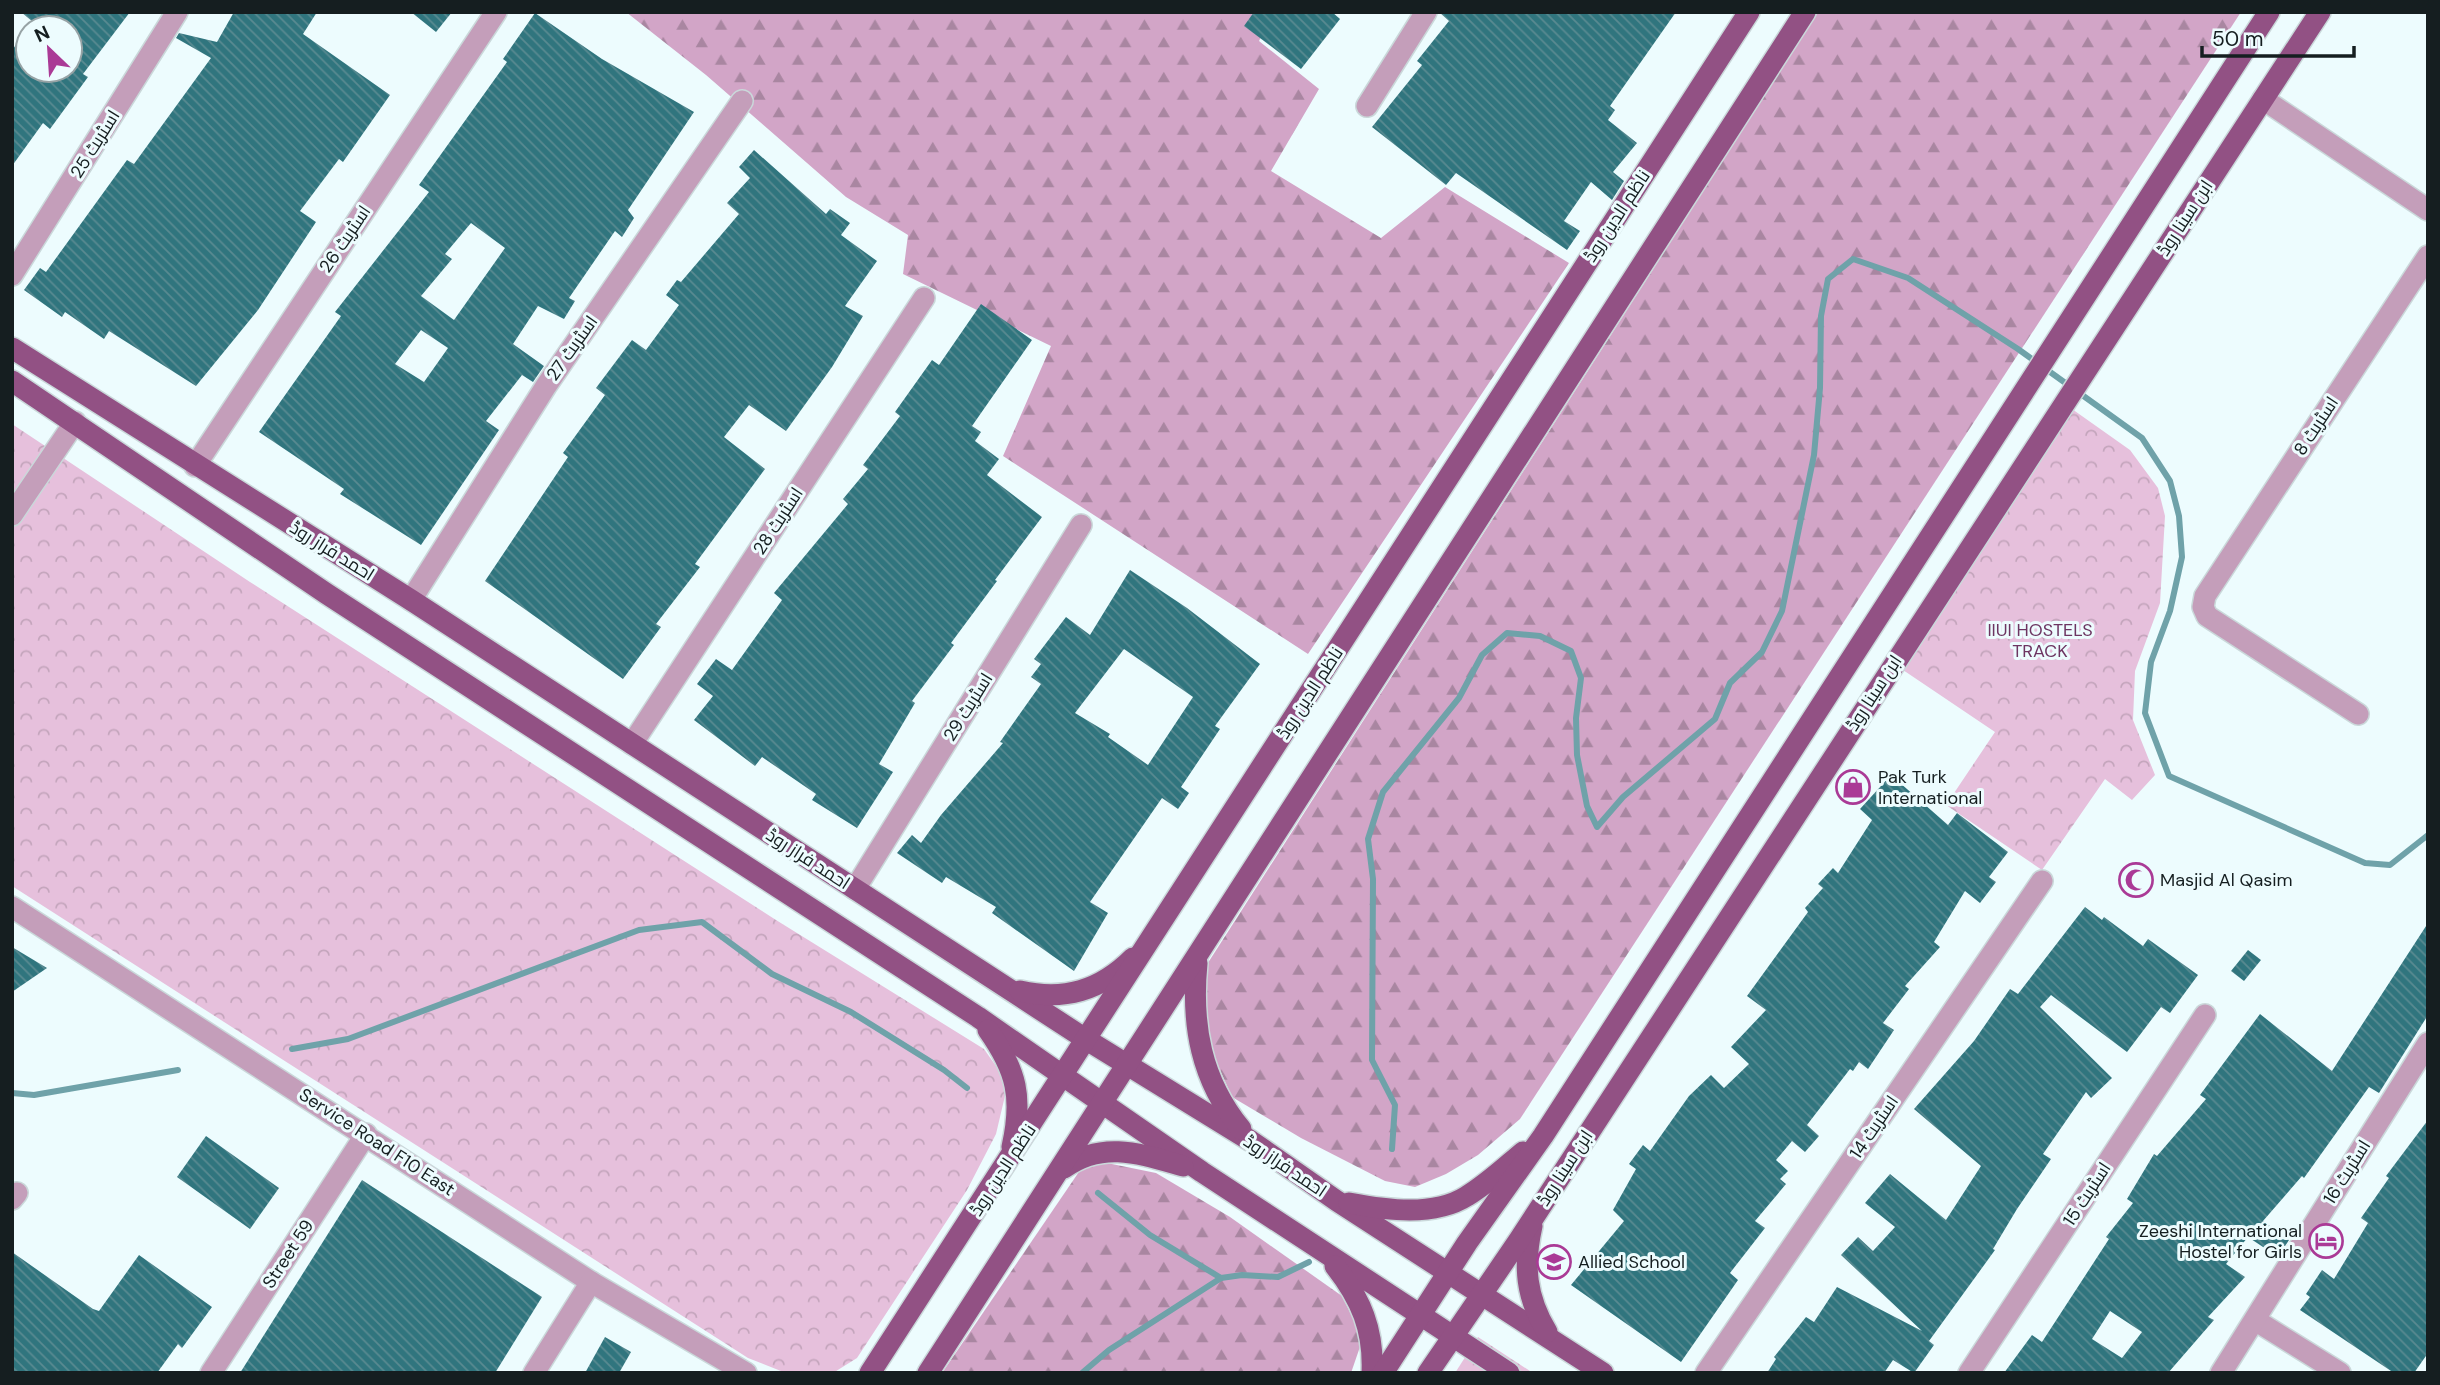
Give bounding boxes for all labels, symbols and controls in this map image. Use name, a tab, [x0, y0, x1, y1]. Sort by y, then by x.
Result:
north arrow	[14, 14, 84, 84]
scale bar	[2202, 14, 2354, 58]
text: N	[30, 20, 54, 48]
text: 50 m	[2212, 25, 2263, 53]
street label: اسٹریٹ 25	[65, 105, 125, 183]
street label: ناظم الدین روڈ	[1578, 165, 1656, 267]
street label: ابن سینا روڈ	[2152, 175, 2218, 261]
street label: اسٹریٹ 26	[314, 201, 376, 277]
street label: اسٹریٹ 27	[541, 311, 603, 385]
street label: اسٹریٹ 8	[2288, 392, 2344, 460]
street label: اسٹریٹ 28	[747, 483, 809, 559]
street label: احمد فراز روڈ	[285, 516, 379, 586]
park label: IIUI HOSTELS TRACK	[1987, 618, 2093, 663]
street label: ناظم الدین روڈ	[1271, 642, 1349, 744]
street label: ابن سینا روڈ	[1841, 650, 1907, 736]
street label: اسٹریٹ 29	[938, 668, 998, 746]
place label: Pak Turk International	[1878, 765, 1982, 810]
shop icon: Pak Turk International	[1834, 768, 1872, 806]
street label: احمد فراز روڈ	[761, 823, 855, 895]
mosque icon: Masjid Al Qasim	[2117, 861, 2155, 899]
place label: Masjid Al Qasim	[2160, 868, 2293, 892]
street label: Service Road F10 East	[295, 1083, 459, 1201]
street label: اسٹریٹ 14	[1844, 1091, 1904, 1163]
street label: ناظم الدین روڈ	[964, 1119, 1042, 1221]
street label: ابن سینا روڈ	[1532, 1125, 1598, 1211]
street label: احمد فراز روڈ	[1239, 1129, 1331, 1203]
street label: اسٹریٹ 16	[2318, 1135, 2376, 1209]
street label: اسٹریٹ 15	[2058, 1158, 2116, 1230]
street label: Street 59	[257, 1215, 319, 1293]
place label: Zeeshi International Hostel for Girls	[2139, 1219, 2302, 1264]
hotel icon: Zeeshi International Hostel for Girls	[2307, 1222, 2345, 1260]
school or university icon: Allied School	[1535, 1243, 1573, 1281]
place label: Allied School	[1578, 1250, 1685, 1274]

